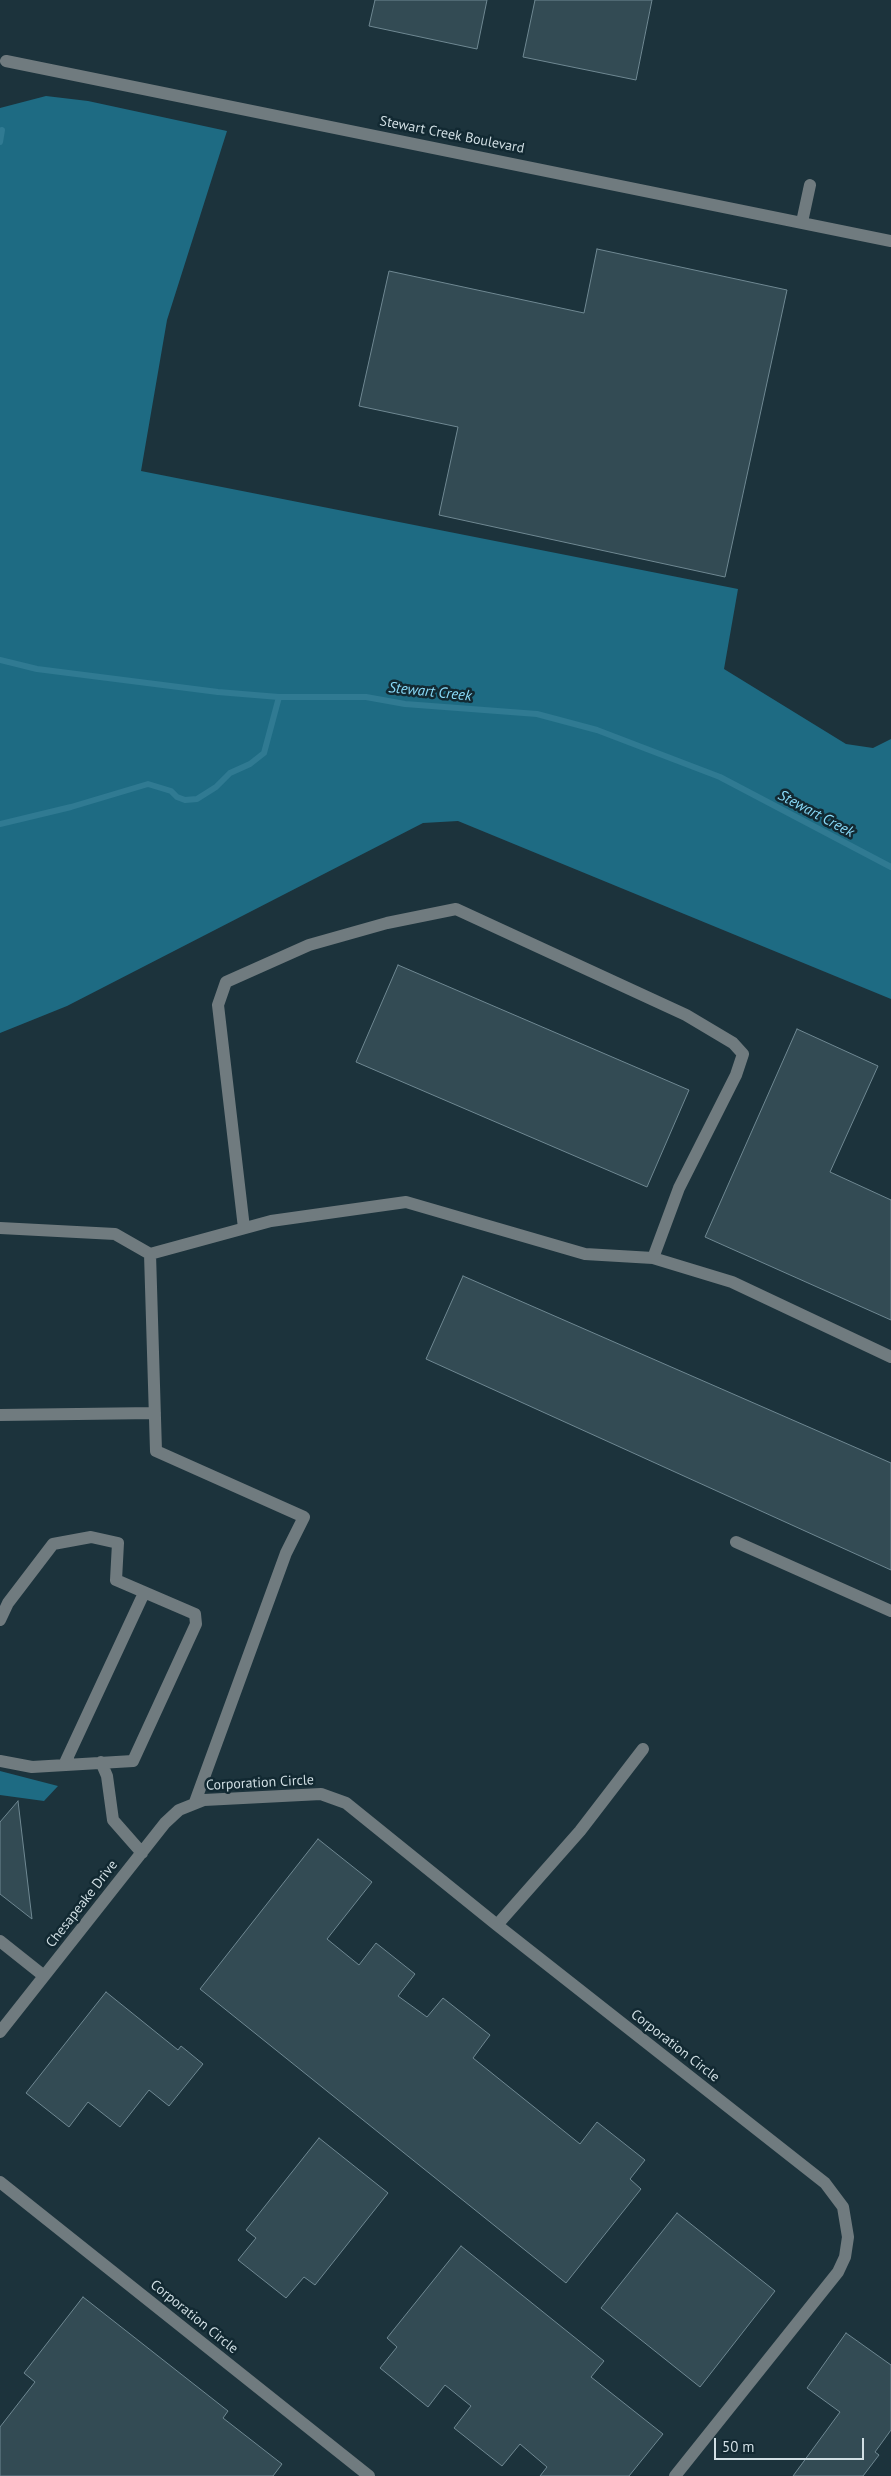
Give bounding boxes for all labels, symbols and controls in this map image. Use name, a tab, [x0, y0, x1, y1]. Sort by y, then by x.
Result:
street label: Stewart Creek Boulevard	[378, 113, 526, 157]
water label: Stewart Creek	[387, 679, 473, 705]
water label: Stewart Creek	[775, 786, 857, 842]
street label: Corporation Circle	[206, 1772, 314, 1794]
street label: Chesapeake Drive	[43, 1857, 121, 1951]
street label: Corporation Circle	[627, 2006, 723, 2086]
street label: Corporation Circle	[147, 2276, 241, 2358]
scale bar	[716, 2428, 866, 2460]
text: 50 m	[722, 2437, 755, 2456]

